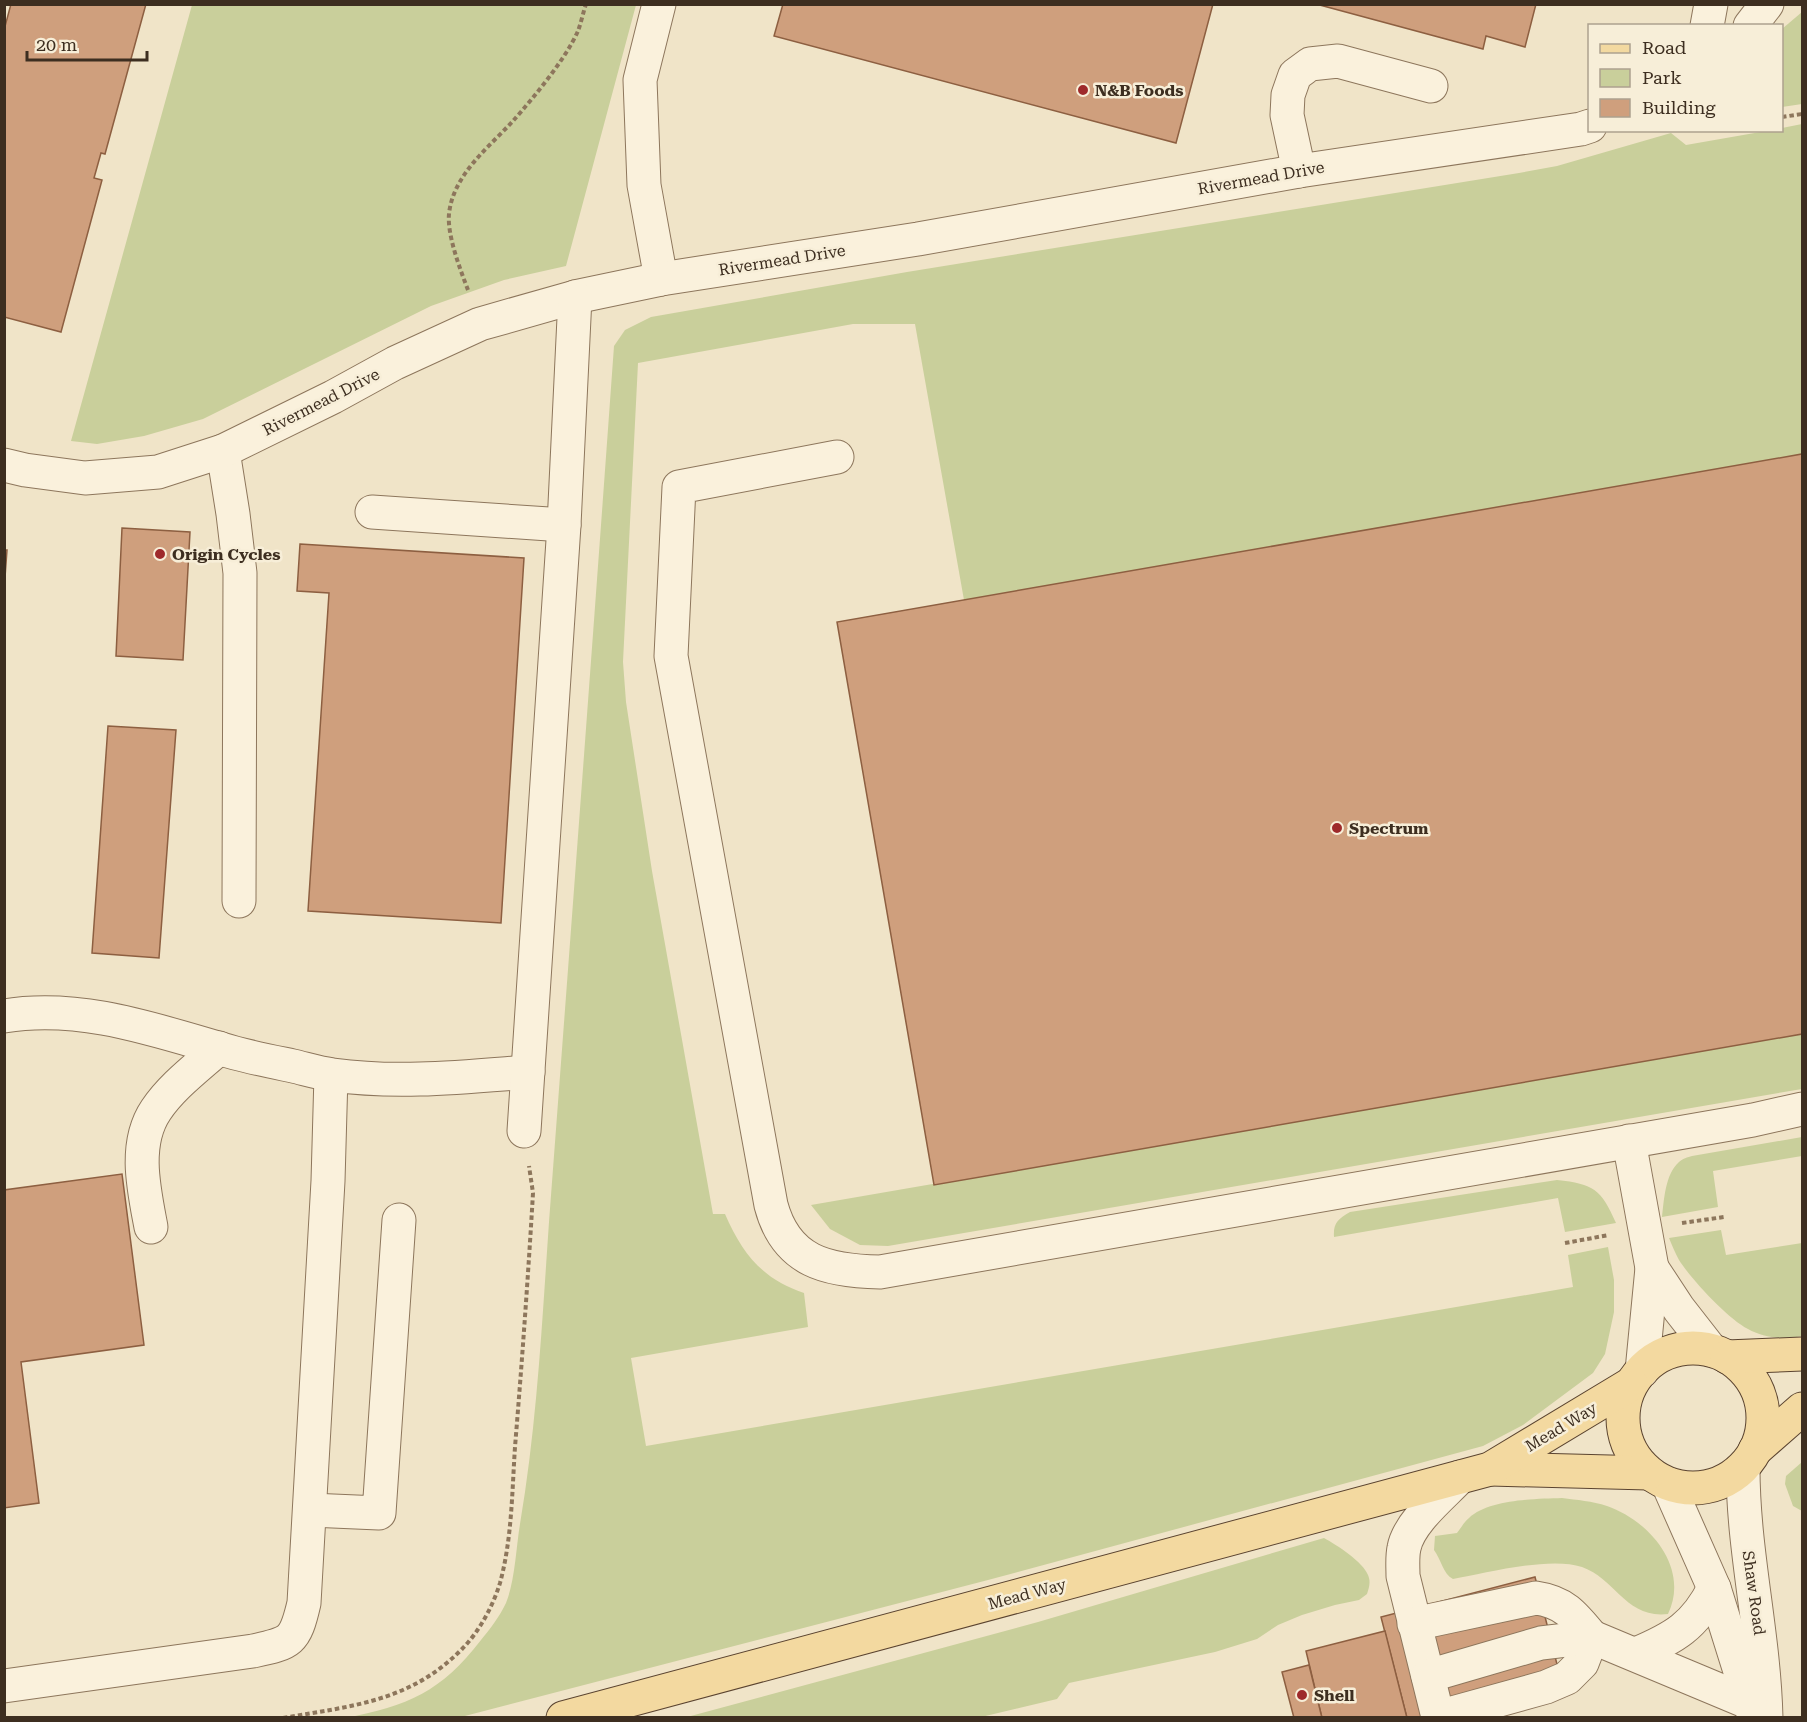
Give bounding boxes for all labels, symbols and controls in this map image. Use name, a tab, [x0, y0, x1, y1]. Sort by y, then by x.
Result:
scale bar	[27, 24, 147, 62]
legend	[1588, 24, 1783, 132]
text: 20 m	[36, 34, 77, 55]
text: Road	[1642, 37, 1687, 58]
text: Park	[1642, 67, 1682, 88]
place label: N&B Foods	[1095, 81, 1183, 100]
marker: N&B Foods	[1076, 83, 1090, 97]
text: Building	[1642, 97, 1716, 118]
street label: Rivermead Drive	[1196, 157, 1326, 199]
street label: Rivermead Drive	[717, 241, 847, 279]
street label: Rivermead Drive	[259, 364, 383, 440]
place label: Origin Cycles	[172, 545, 280, 564]
marker: Origin Cycles	[153, 547, 167, 561]
place label: Spectrum	[1349, 819, 1429, 838]
marker: Spectrum	[1330, 821, 1344, 835]
street label: Mead Way	[1522, 1398, 1601, 1456]
street label: Shaw Road	[1739, 1549, 1769, 1637]
street label: Mead Way	[986, 1574, 1069, 1614]
place label: Shell	[1314, 1686, 1355, 1705]
marker: Shell	[1295, 1688, 1309, 1702]

